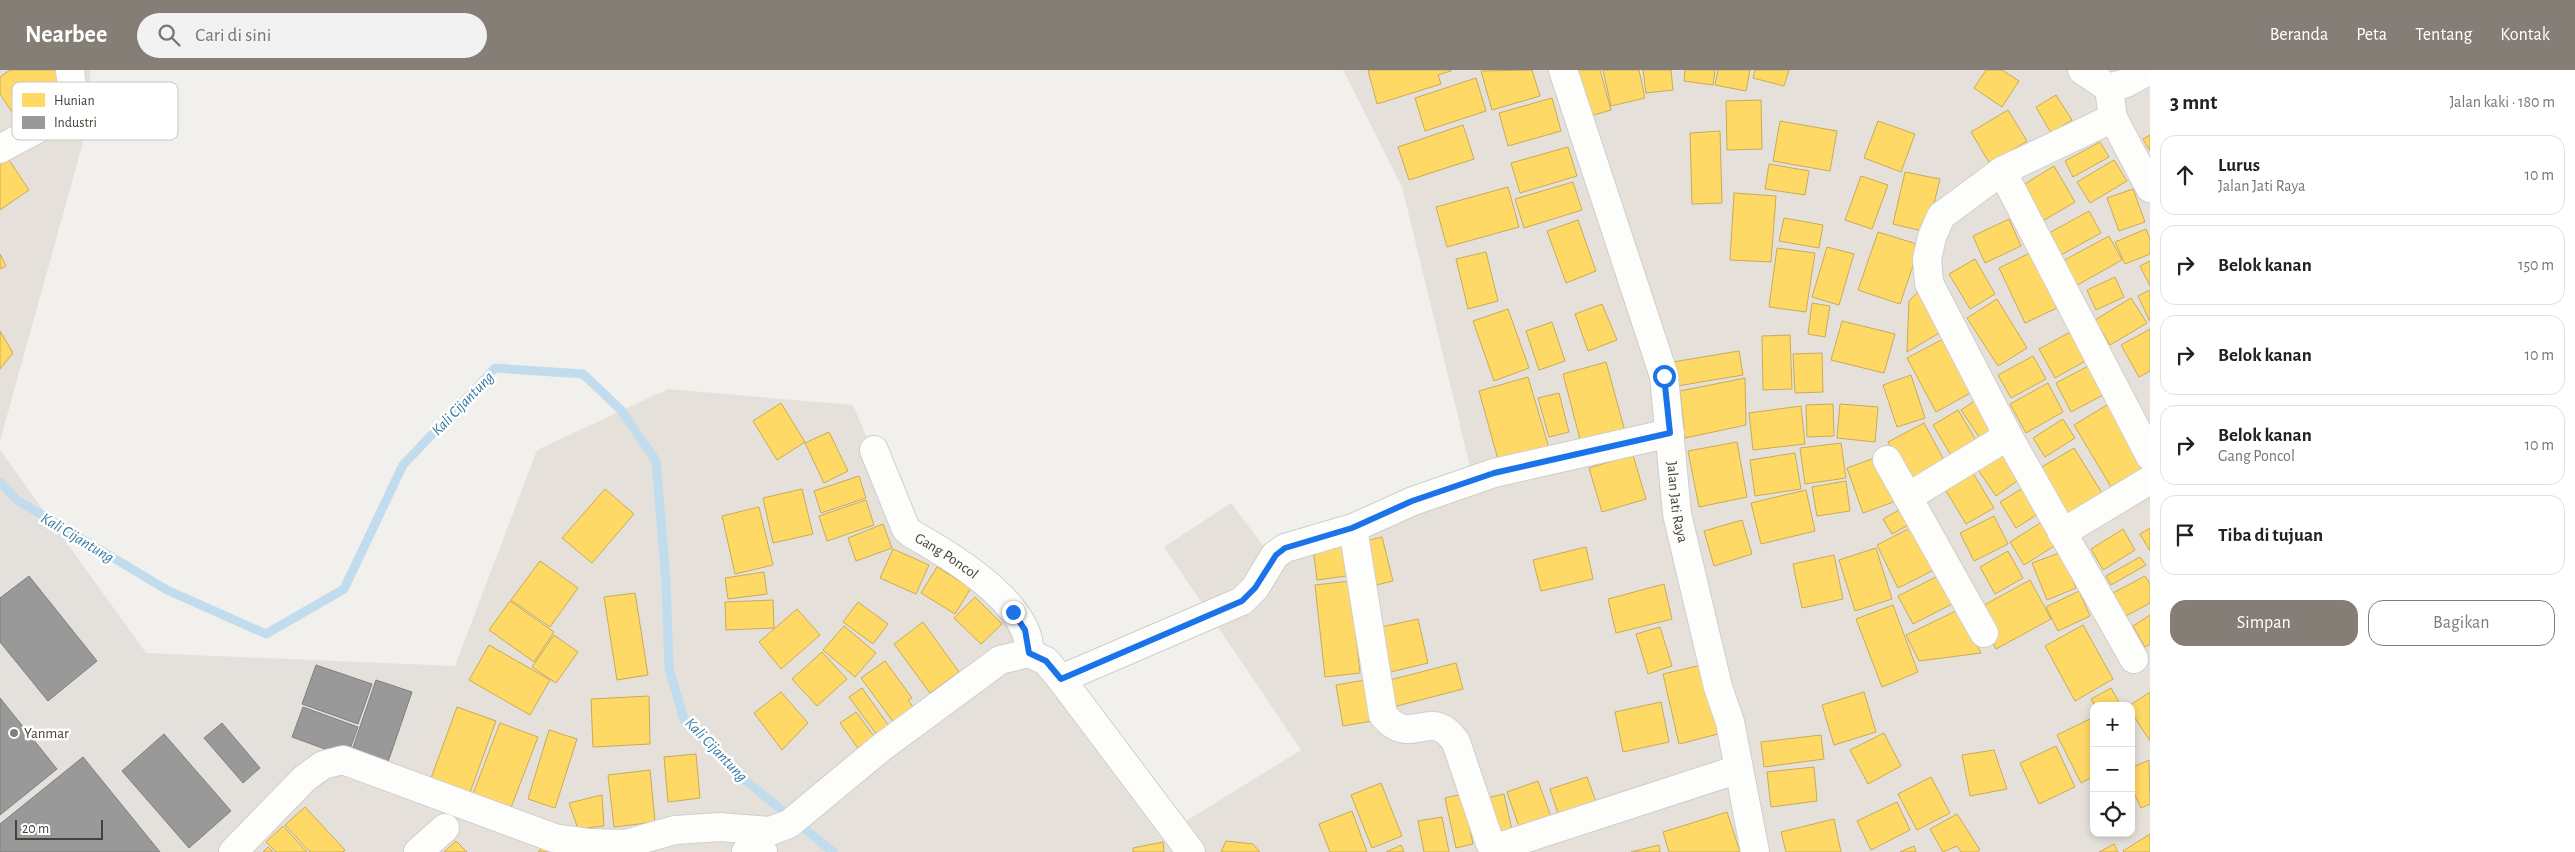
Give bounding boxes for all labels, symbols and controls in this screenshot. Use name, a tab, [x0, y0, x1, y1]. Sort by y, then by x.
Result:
search box	[137, 13, 487, 58]
icon: search	[155, 21, 183, 49]
text: Nearbee	[25, 23, 107, 47]
text: Cari di sini	[195, 26, 271, 45]
text: Beranda	[2270, 26, 2328, 44]
text: Peta	[2356, 26, 2387, 44]
text: Tentang	[2415, 26, 2472, 44]
text: Kontak	[2500, 26, 2550, 44]
legend	[12, 82, 178, 140]
text: 3 mnt	[2170, 92, 2217, 113]
text: Hunian	[54, 94, 95, 108]
text: Jalan kaki · 180 m	[2449, 94, 2555, 110]
text: Industri	[54, 116, 97, 130]
text: Lurus	[2218, 156, 2260, 175]
icon: ahead	[2171, 161, 2199, 189]
text: 10 m	[2525, 167, 2554, 183]
text: Jalan Jati Raya	[2218, 178, 2305, 194]
icon: right	[2171, 251, 2199, 279]
text: Belok kanan	[2218, 256, 2312, 275]
text: 150 m	[2518, 257, 2554, 273]
icon: right	[2171, 341, 2199, 369]
text: Belok kanan	[2218, 346, 2312, 365]
text: 10 m	[2525, 347, 2554, 363]
route start	[1653, 365, 1676, 388]
water label: Kali Cijantung	[429, 369, 498, 439]
text: Belok kanan	[2218, 426, 2312, 445]
icon: right	[2171, 431, 2199, 459]
text: 10 m	[2525, 437, 2554, 453]
text: Gang Poncol	[2218, 448, 2295, 464]
street label: Jalan Jati Raya	[1664, 461, 1691, 544]
water label: Kali Cijantung	[38, 510, 117, 567]
icon: arrive	[2171, 521, 2199, 549]
text: Tiba di tujuan	[2218, 526, 2323, 545]
street label: Gang Poncol	[912, 530, 981, 582]
button: Simpan	[2170, 600, 2358, 646]
button: Bagikan	[2368, 600, 2555, 646]
route end	[1002, 601, 1025, 624]
map controls	[2090, 702, 2135, 837]
button: +	[2090, 702, 2135, 747]
water label: Kali Cijantung	[681, 715, 750, 785]
place label: Yanmar	[24, 726, 69, 741]
marker: Yanmar	[8, 727, 20, 739]
button: −	[2090, 747, 2135, 792]
button: locate	[2090, 792, 2135, 837]
scale bar	[15, 817, 102, 840]
text: 20 m	[22, 822, 49, 836]

